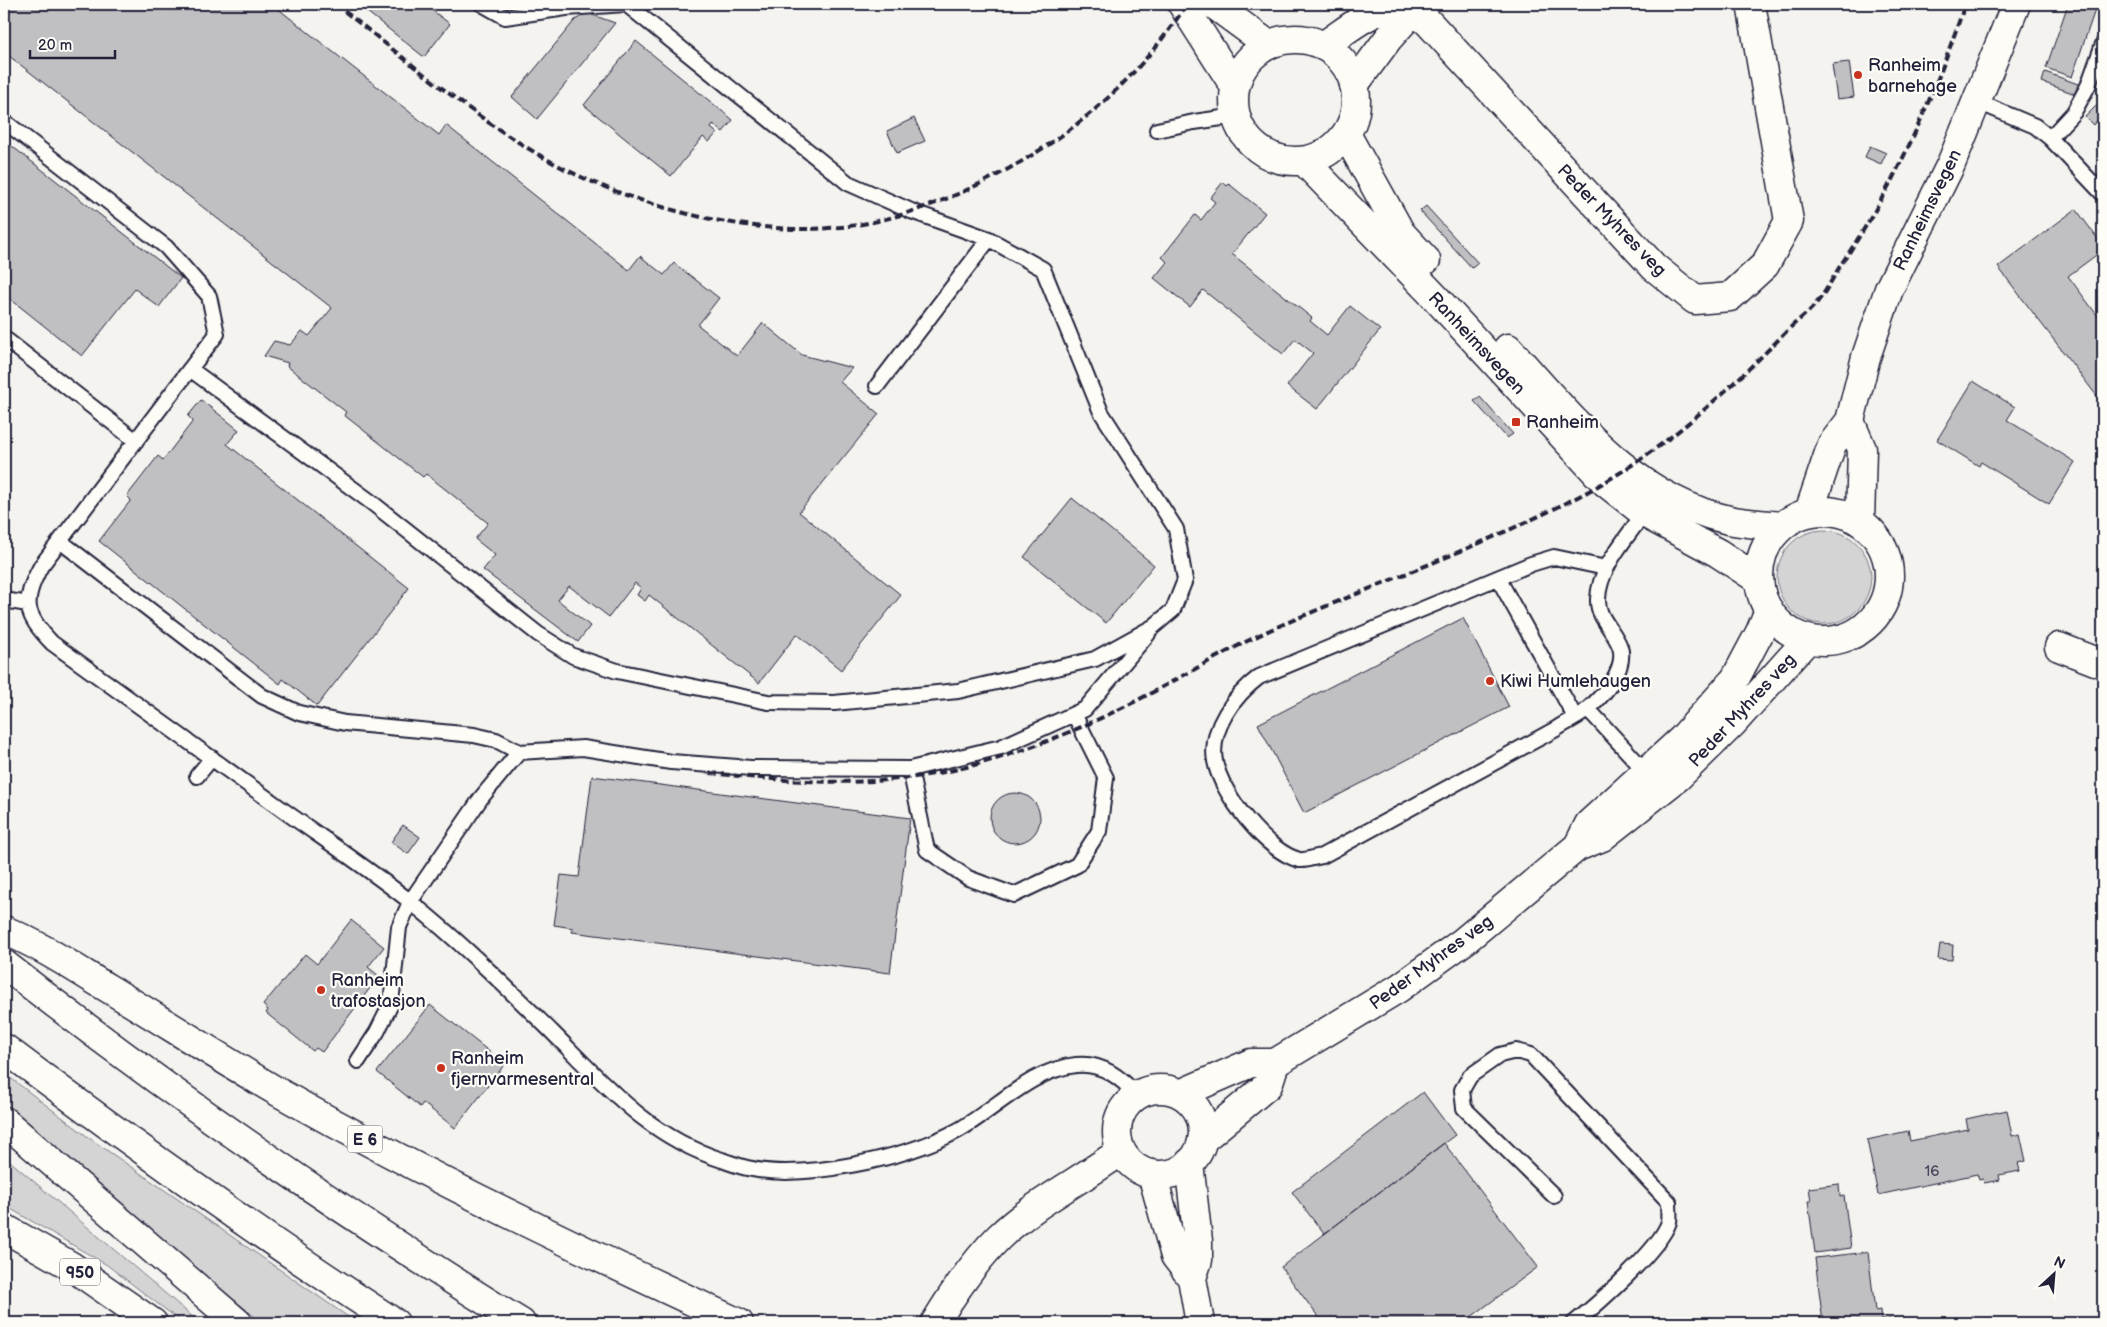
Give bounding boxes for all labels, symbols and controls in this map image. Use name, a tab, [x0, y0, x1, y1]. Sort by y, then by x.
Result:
scale bar	[30, 28, 115, 60]
text: 20 m	[38, 36, 72, 55]
place label: Ranheim barnehage	[1868, 55, 1957, 97]
marker: Ranheim barnehage	[1852, 69, 1864, 81]
street label: Ranheimsvegen	[1889, 146, 1966, 274]
street label: Peder Myhres veg	[1553, 160, 1670, 281]
street label: Ranheimsvegen	[1424, 288, 1529, 399]
place label: Ranheim	[1526, 412, 1599, 433]
marker: Ranheim	[1510, 416, 1522, 428]
street label: Peder Myhres veg	[1684, 649, 1800, 771]
place label: Kiwi Humlehaugen	[1500, 671, 1651, 692]
marker: Kiwi Humlehaugen	[1484, 675, 1496, 687]
street label: Peder Myhres veg	[1366, 911, 1497, 1014]
place label: Ranheim trafostasjon	[331, 970, 426, 1012]
marker: Ranheim trafostasjon	[315, 984, 327, 996]
place label: Ranheim fjernvarmesentral	[451, 1048, 594, 1090]
marker: Ranheim fjernvarmesentral	[435, 1062, 447, 1074]
road number: E 6	[348, 1126, 382, 1152]
house number: 16	[1925, 1162, 1939, 1181]
north arrow	[2030, 1250, 2080, 1300]
text: N	[2051, 1253, 2068, 1273]
road number: 950	[60, 1258, 100, 1286]

